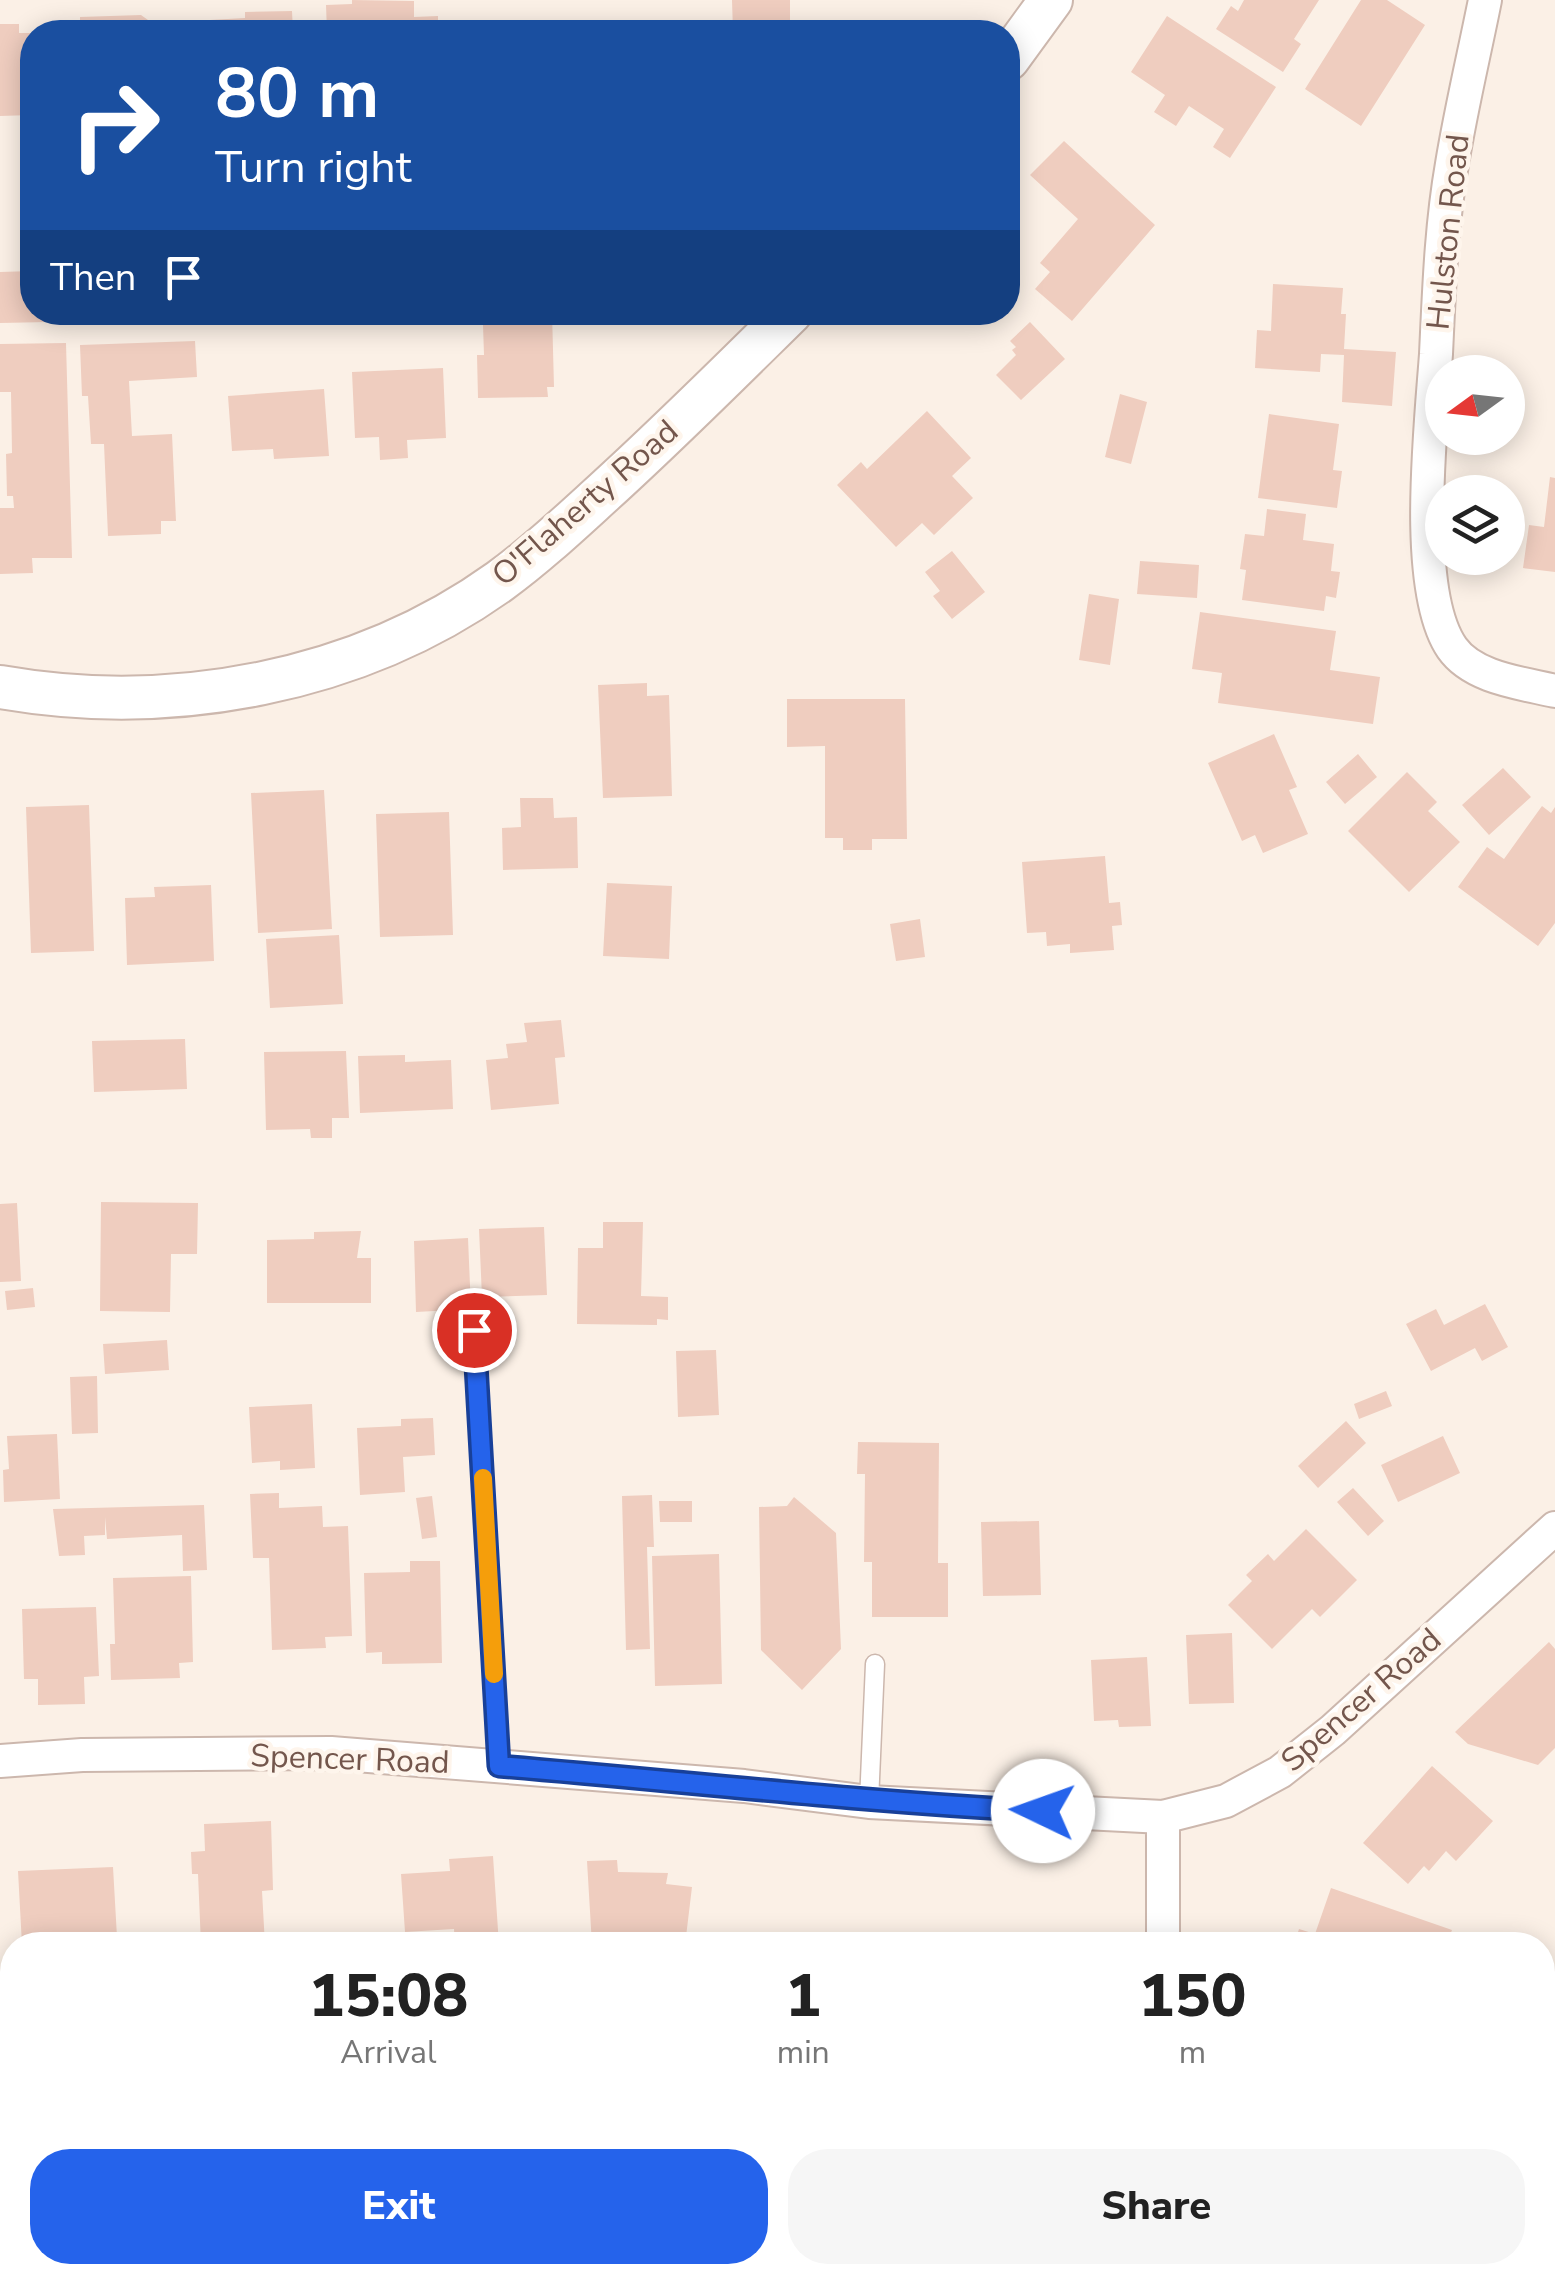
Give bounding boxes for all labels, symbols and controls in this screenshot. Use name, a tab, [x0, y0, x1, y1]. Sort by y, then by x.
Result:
text: 80 m	[215, 46, 379, 142]
icon: right	[50, 60, 180, 190]
street label: Hulston Road	[1416, 132, 1480, 332]
text: Turn right	[215, 137, 412, 198]
icon: arrive	[156, 250, 211, 305]
text: Then	[50, 252, 136, 303]
north arrow	[1425, 355, 1525, 455]
map controls	[1425, 355, 1525, 575]
street label: O'Flaherty Road	[483, 410, 687, 596]
button: layers	[1425, 475, 1525, 575]
pin	[432, 1288, 517, 1373]
icon: arrive	[447, 1303, 502, 1358]
street label: Spencer Road	[1272, 1618, 1450, 1782]
street label: Spencer Road	[250, 1734, 450, 1784]
position arrow	[991, 1759, 1095, 1863]
text: 15:08	[309, 1955, 468, 2037]
text: 1	[785, 1955, 821, 2037]
text: 150	[1138, 1955, 1246, 2037]
text: Arrival	[340, 2031, 437, 2074]
text: min	[777, 2031, 830, 2074]
text: m	[1179, 2031, 1206, 2074]
button: Exit	[30, 2149, 768, 2264]
button: Share	[788, 2149, 1525, 2264]

